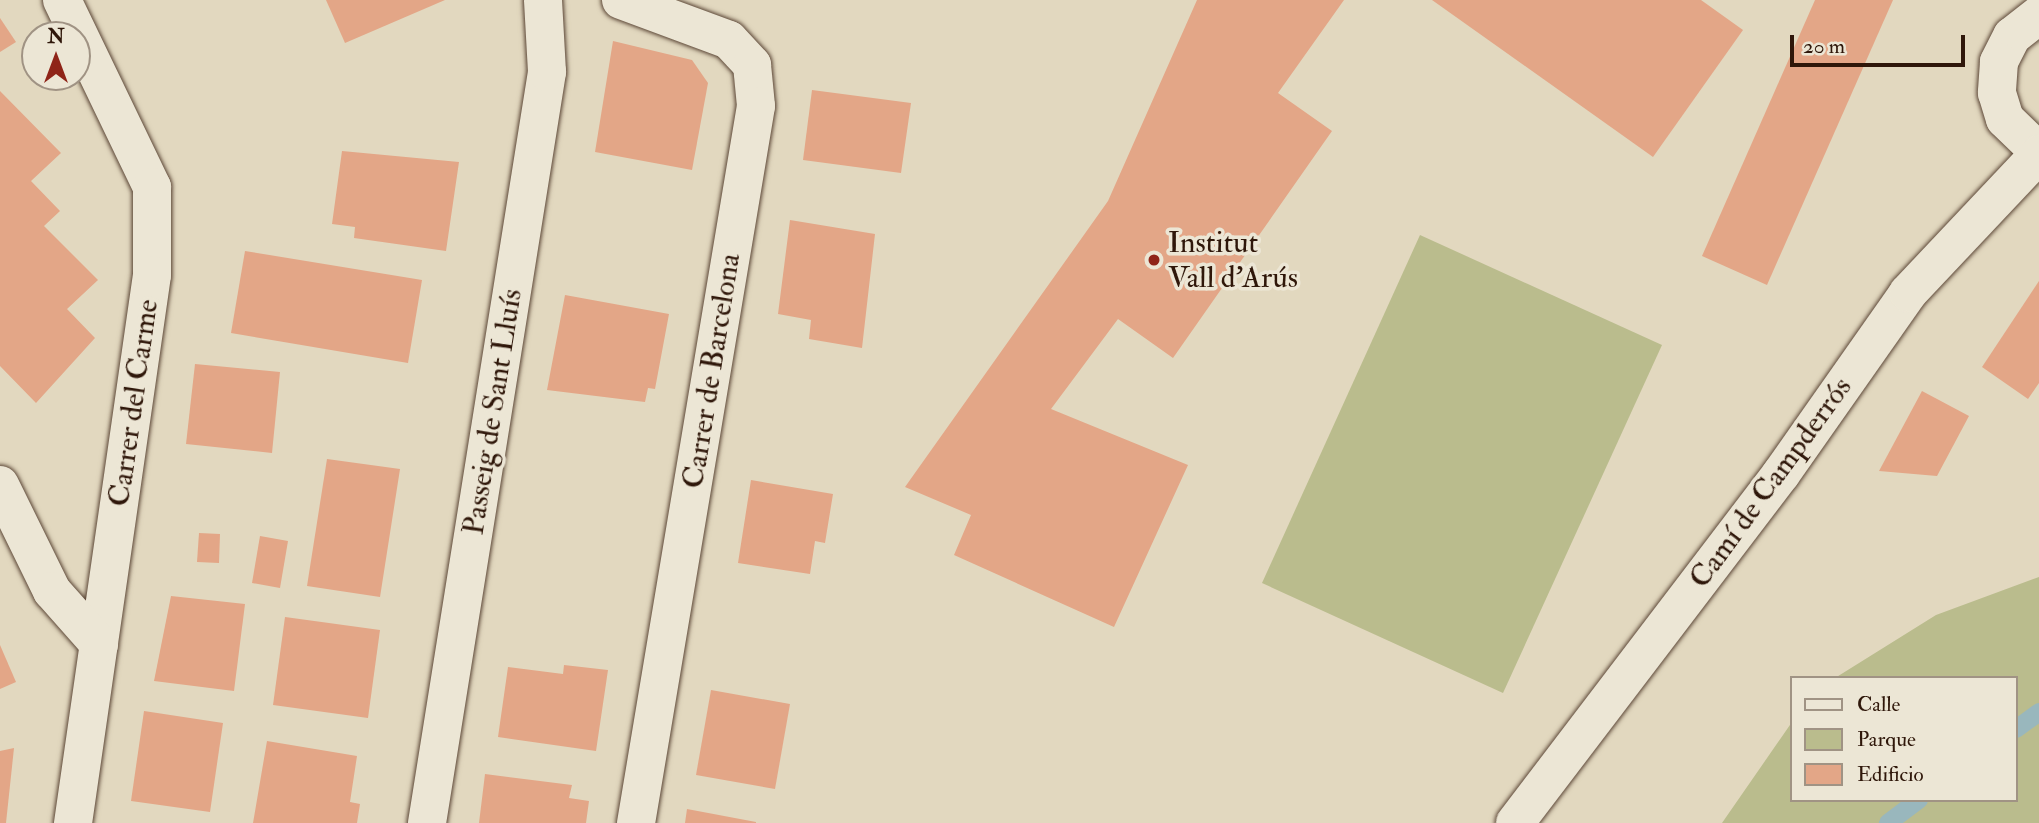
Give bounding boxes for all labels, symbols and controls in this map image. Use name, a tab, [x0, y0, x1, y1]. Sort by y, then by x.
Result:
north arrow	[21, 21, 91, 91]
scale bar	[1794, 21, 1969, 65]
text: N	[47, 25, 65, 49]
text: 20 m	[1803, 33, 1845, 60]
place label: Institut Vall d'Arús	[1168, 225, 1298, 296]
street label: Carrer de Barcelona	[676, 251, 748, 491]
marker: Institut Vall d'Arús	[1146, 252, 1162, 268]
street label: Passeig de Sant Lluís	[456, 287, 530, 537]
street label: Carrer del Carme	[102, 297, 166, 509]
street label: Camí de Campderrós	[1682, 370, 1860, 596]
legend	[1790, 676, 2018, 802]
text: Calle	[1857, 691, 1900, 718]
text: Parque	[1857, 726, 1916, 753]
text: Edificio	[1857, 761, 1924, 788]

